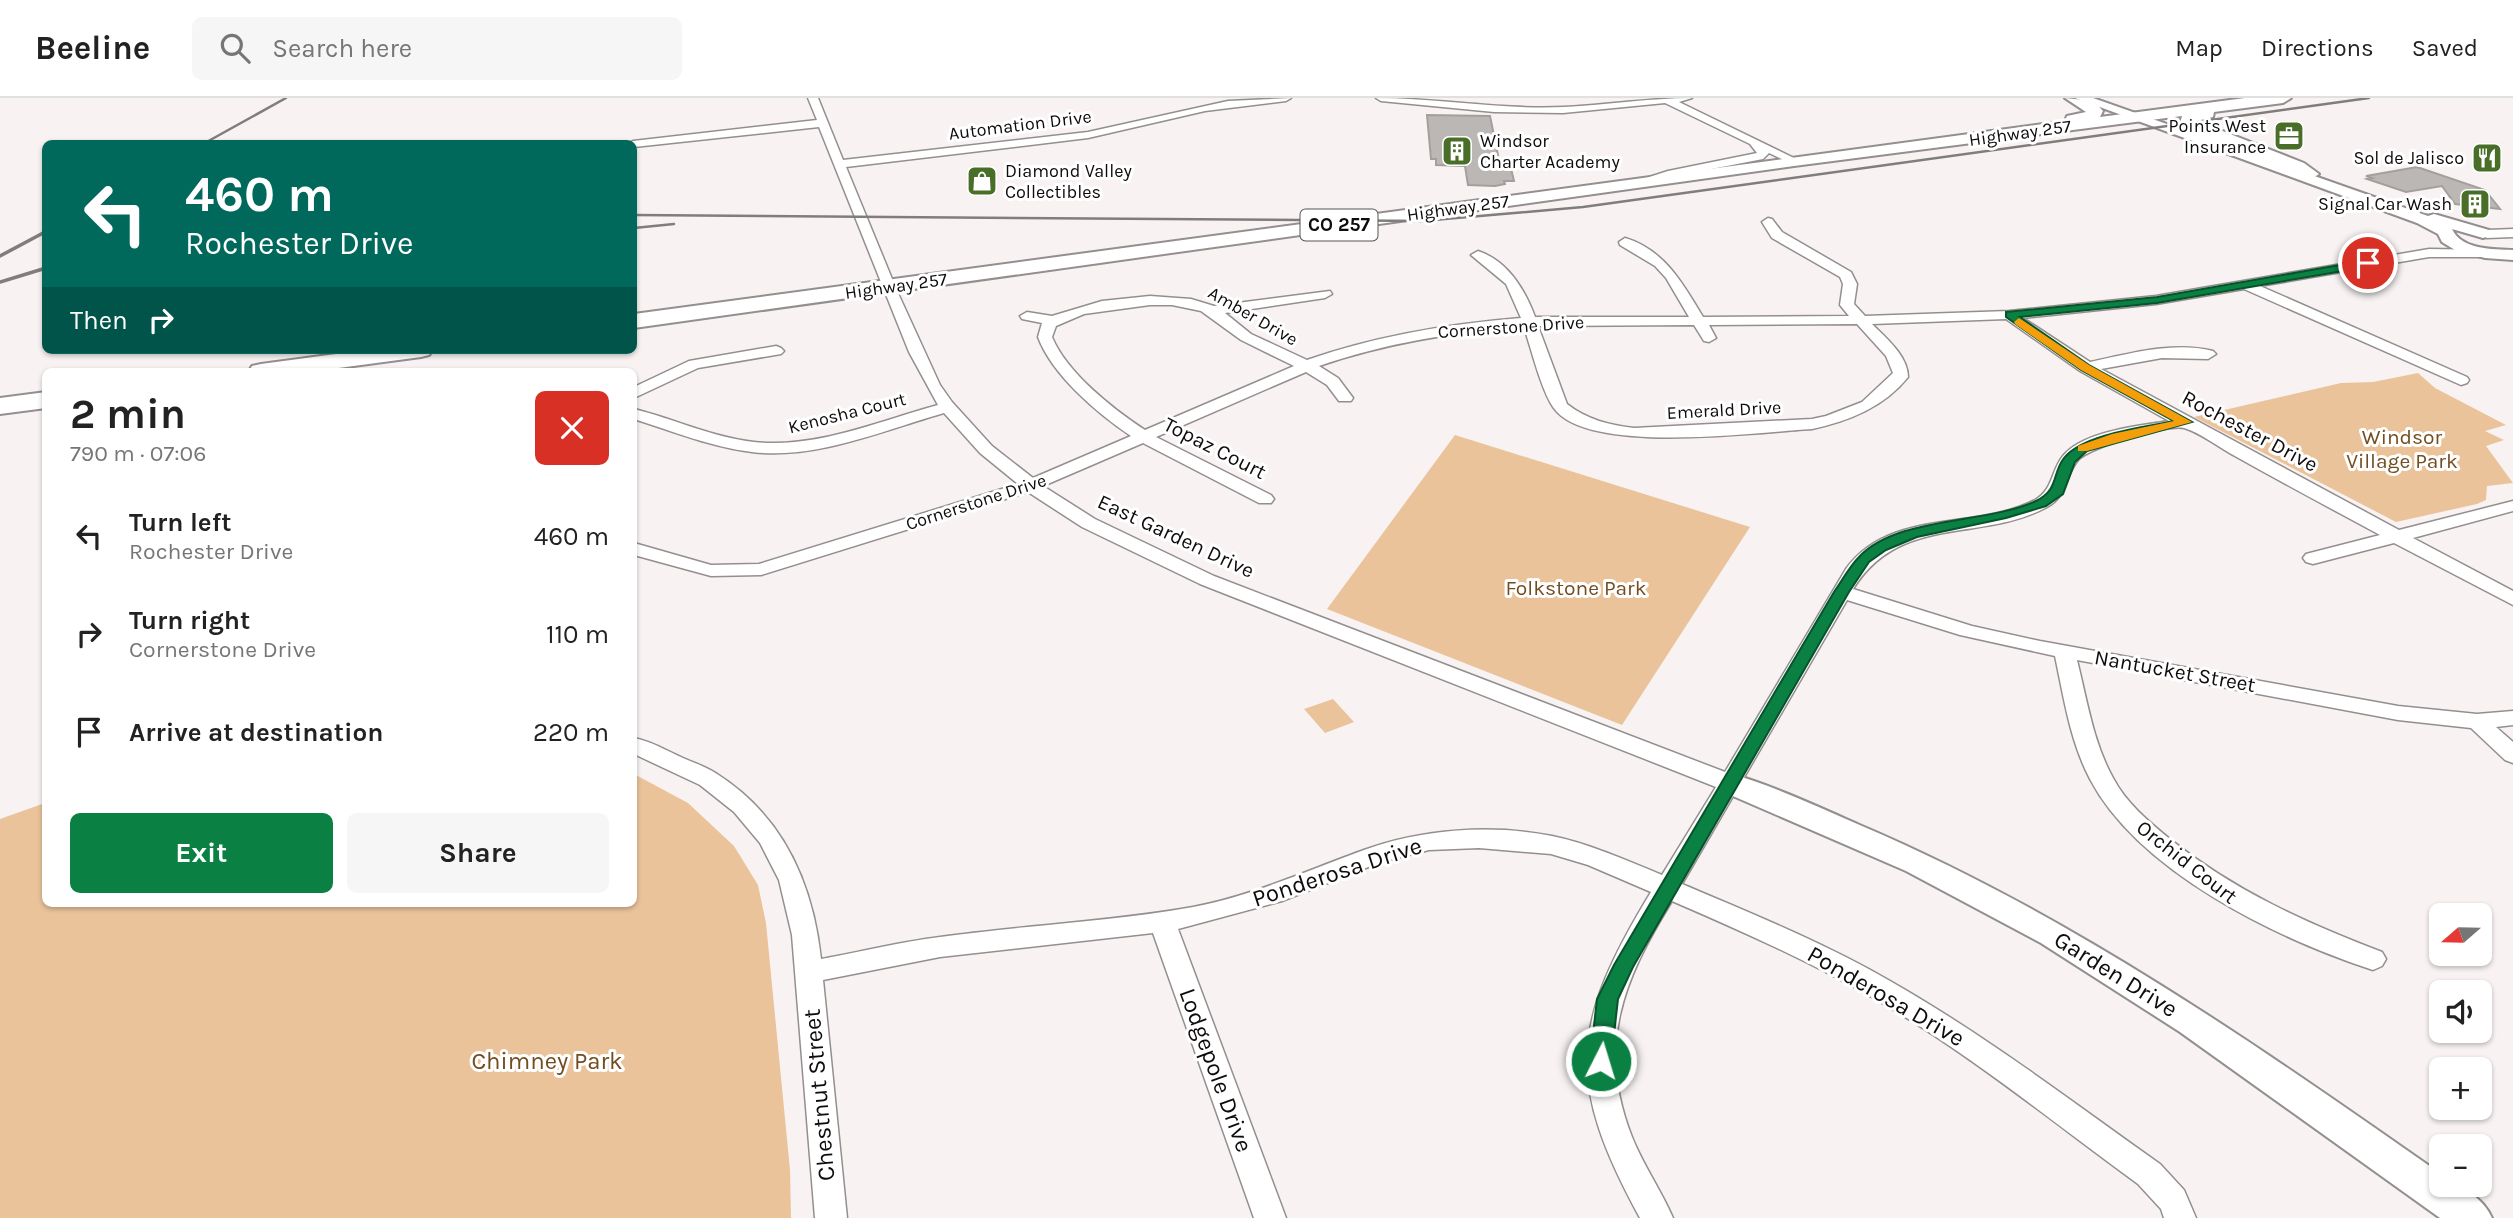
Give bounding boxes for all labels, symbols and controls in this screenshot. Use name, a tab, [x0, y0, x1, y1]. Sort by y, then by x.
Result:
search box	[192, 17, 682, 80]
text: Beeline	[35, 29, 150, 67]
icon: search	[216, 29, 254, 67]
text: Search here	[272, 33, 412, 64]
text: Map	[2175, 34, 2223, 62]
text: Directions	[2261, 34, 2374, 62]
text: Saved	[2412, 34, 2478, 62]
street label: Automation Drive	[947, 105, 1093, 145]
street label: Highway 257	[1967, 115, 2073, 151]
place label: Points West Insurance	[2168, 115, 2266, 158]
office icon: Points West Insurance	[2272, 119, 2306, 153]
place label: Windsor Charter Academy	[1480, 130, 1620, 173]
building icon: Windsor Charter Academy	[1440, 134, 1474, 168]
restaurant icon: Sol de Jalisco	[2470, 141, 2504, 175]
place label: Sol de Jalisco	[2354, 147, 2464, 169]
place label: Diamond Valley Collectibles	[1005, 160, 1132, 203]
shop icon: Diamond Valley Collectibles	[965, 164, 999, 198]
text: 460 m	[185, 166, 334, 223]
icon: left	[70, 168, 161, 259]
building icon: Signal Car Wash	[2458, 187, 2492, 221]
street label: Highway 257	[1405, 190, 1511, 226]
place label: Signal Car Wash	[2318, 193, 2452, 215]
road number: CO 257	[1300, 209, 1378, 240]
text: Rochester Drive	[185, 225, 414, 262]
pin	[2338, 233, 2398, 293]
icon: arrive	[2349, 244, 2387, 282]
street label: Highway 257	[843, 268, 949, 304]
street label: Amber Drive	[1204, 281, 1302, 351]
icon: right	[142, 301, 180, 339]
text: Then	[70, 305, 128, 336]
street label: Cornerstone Drive	[1437, 311, 1585, 343]
street label: Rochester Drive	[2178, 385, 2322, 477]
street label: Kenosha Court	[786, 388, 908, 438]
text: 2 min	[70, 389, 186, 439]
button: close	[535, 391, 609, 465]
street label: Emerald Drive	[1666, 396, 1782, 424]
street label: Topaz Court	[1160, 412, 1270, 484]
park label: Windsor Village Park	[2346, 425, 2458, 473]
text: 790 m · 07:06	[70, 440, 206, 467]
street label: Cornerstone Drive	[903, 469, 1049, 535]
street label: East Garden Drive	[1094, 489, 1258, 583]
text: Turn left	[129, 507, 231, 538]
icon: left	[70, 517, 108, 555]
text: 460 m	[534, 521, 609, 552]
text: Rochester Drive	[129, 538, 293, 565]
park label: Folkstone Park	[1505, 576, 1647, 600]
text: Turn right	[129, 605, 250, 636]
icon: right	[70, 615, 108, 653]
text: 110 m	[546, 619, 609, 650]
text: Cornerstone Drive	[129, 636, 316, 663]
street label: Nantucket Street	[2093, 645, 2258, 697]
icon: arrive	[70, 713, 108, 751]
text: Arrive at destination	[129, 717, 383, 748]
text: 220 m	[533, 717, 609, 748]
button: Exit	[70, 813, 333, 893]
button: Share	[347, 813, 609, 893]
street label: Orchid Court	[2132, 815, 2242, 909]
street label: Ponderosa Drive	[1249, 831, 1425, 913]
north arrow	[2429, 903, 2492, 966]
map controls	[2429, 903, 2492, 1197]
street label: Garden Drive	[2049, 925, 2183, 1023]
street label: Ponderosa Drive	[1802, 940, 1970, 1052]
button: sound	[2429, 980, 2492, 1043]
street label: Lodgepole Drive	[1173, 984, 1259, 1156]
street label: Chestnut Street	[798, 1008, 840, 1182]
position arrow	[1564, 1024, 1638, 1098]
park label: Chimney Park	[471, 1047, 623, 1075]
button: +	[2429, 1057, 2492, 1120]
button: −	[2429, 1134, 2492, 1197]

